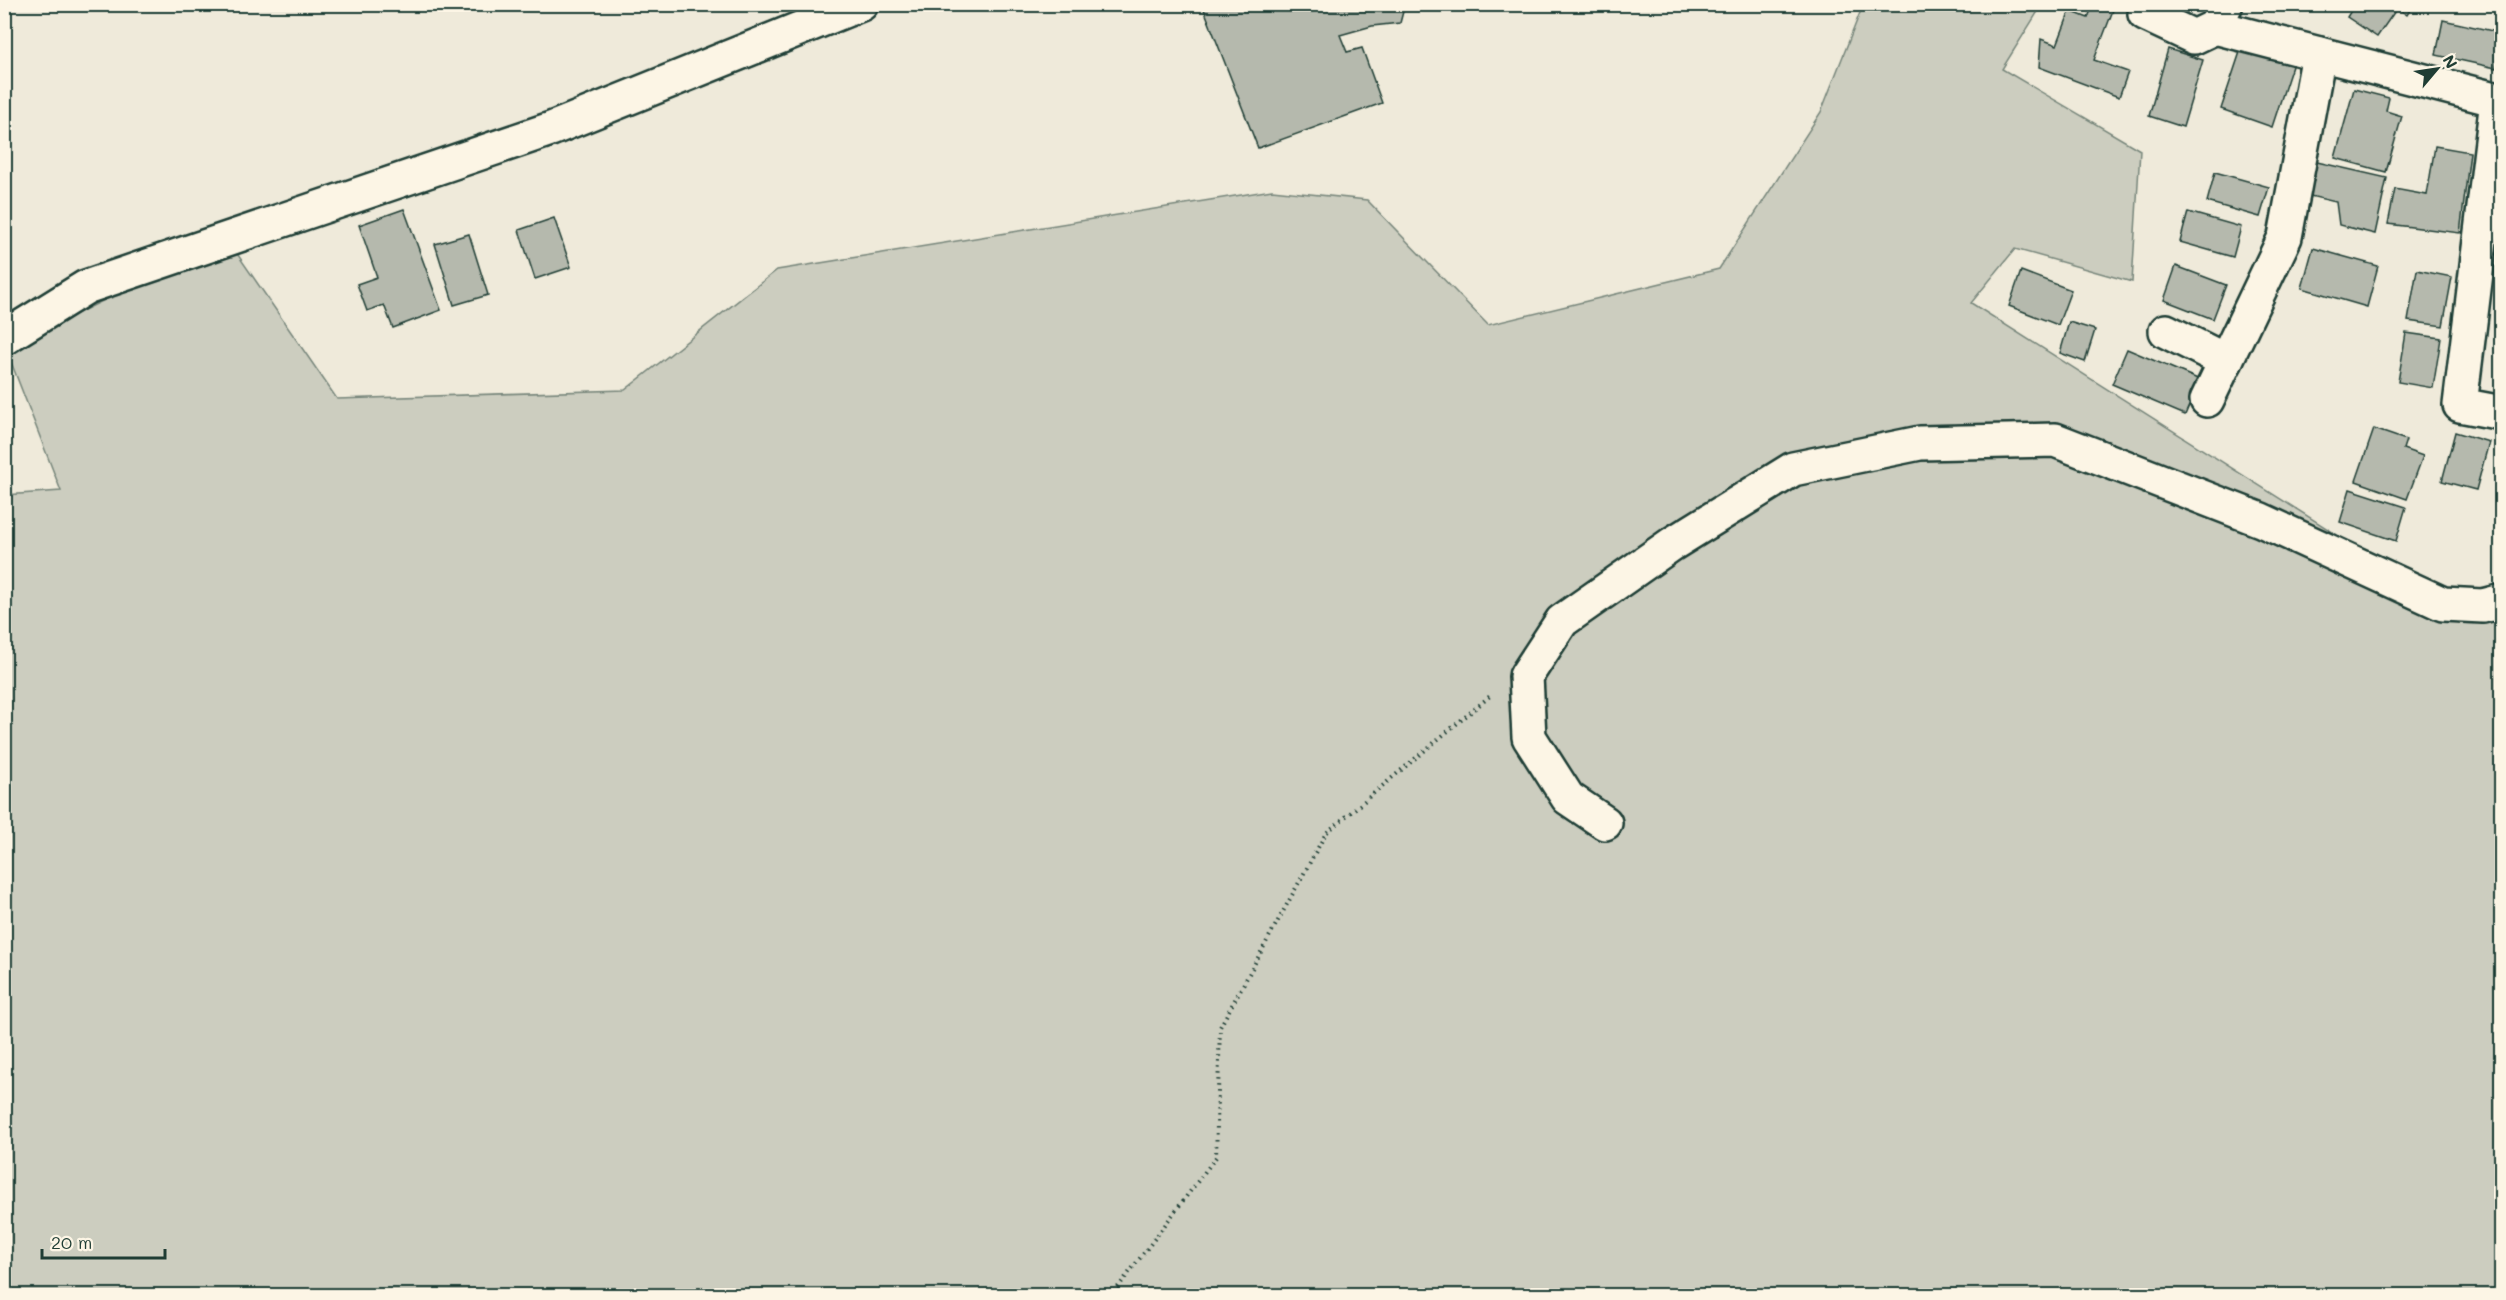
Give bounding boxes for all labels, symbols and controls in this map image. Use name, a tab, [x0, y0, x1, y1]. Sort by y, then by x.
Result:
north arrow	[2407, 39, 2467, 99]
text: N	[2438, 51, 2463, 72]
scale bar	[42, 1222, 165, 1260]
text: 20 m	[51, 1230, 92, 1254]

